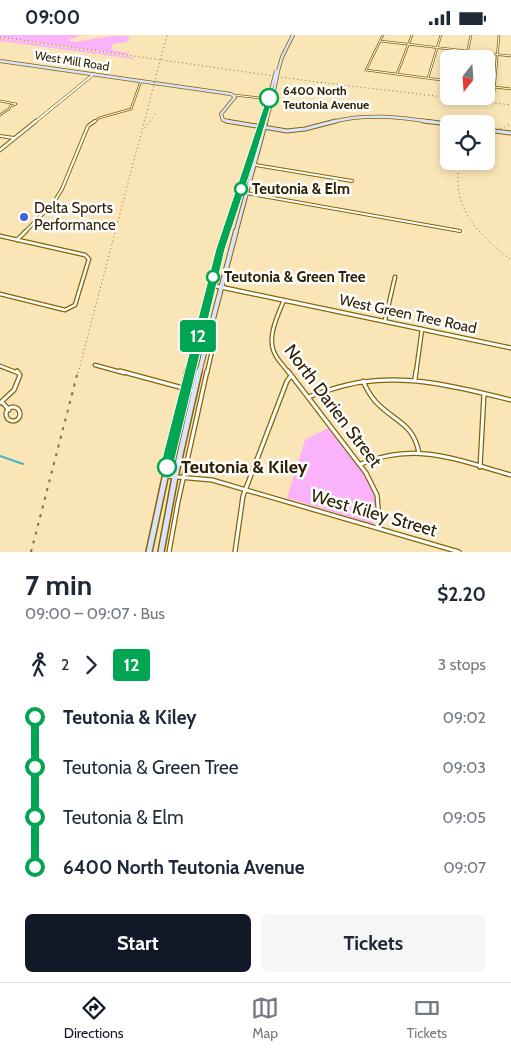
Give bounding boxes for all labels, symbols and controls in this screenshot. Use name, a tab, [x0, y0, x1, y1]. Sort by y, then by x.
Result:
text: 09:00	[25, 6, 80, 29]
street label: West Mill Road	[34, 47, 110, 74]
north arrow	[440, 50, 495, 105]
map controls	[440, 50, 495, 170]
place label: 6400 North Teutonia Avenue	[283, 83, 369, 112]
marker: 6400 North Teutonia Avenue	[259, 88, 279, 108]
button: locate	[440, 115, 495, 170]
place label: Teutonia & Elm	[252, 180, 350, 198]
marker: Teutonia & Elm	[234, 182, 248, 196]
place label: Delta Sports Performance	[34, 199, 116, 234]
marker: Delta Sports Performance	[18, 211, 30, 223]
place label: Teutonia & Green Tree	[224, 268, 366, 286]
marker: Teutonia & Green Tree	[206, 270, 220, 284]
street label: West Green Tree Road	[338, 291, 478, 337]
line badge: 12	[176, 320, 220, 352]
text: 12	[190, 325, 206, 347]
street label: North Darien Street	[280, 340, 386, 472]
place label: Teutonia & Kiley	[181, 456, 308, 478]
marker: Teutonia & Kiley	[157, 457, 177, 477]
street label: West Kiley Street	[308, 484, 440, 542]
text: 7 min	[25, 568, 92, 602]
text: $2.20	[437, 583, 486, 606]
text: 09:00 – 09:07 · Bus	[25, 604, 165, 623]
icon: walk	[25, 651, 53, 679]
icon: forward	[77, 651, 105, 679]
text: 12	[123, 654, 140, 676]
text: 2	[61, 655, 69, 674]
text: 3 stops	[437, 655, 486, 674]
text: Teutonia & Kiley	[63, 706, 197, 729]
text: 09:02	[443, 708, 486, 727]
text: Teutonia & Green Tree	[63, 756, 238, 779]
text: 09:03	[443, 758, 486, 777]
text: Teutonia & Elm	[63, 806, 184, 829]
text: 09:05	[443, 808, 486, 827]
text: 6400 North Teutonia Avenue	[63, 856, 305, 879]
text: 09:07	[443, 858, 486, 877]
button: Start	[25, 914, 251, 972]
button: Tickets	[261, 914, 486, 972]
tab: Directions	[64, 994, 124, 1042]
tab: Map	[251, 994, 279, 1042]
tab: Tickets	[407, 994, 447, 1042]

